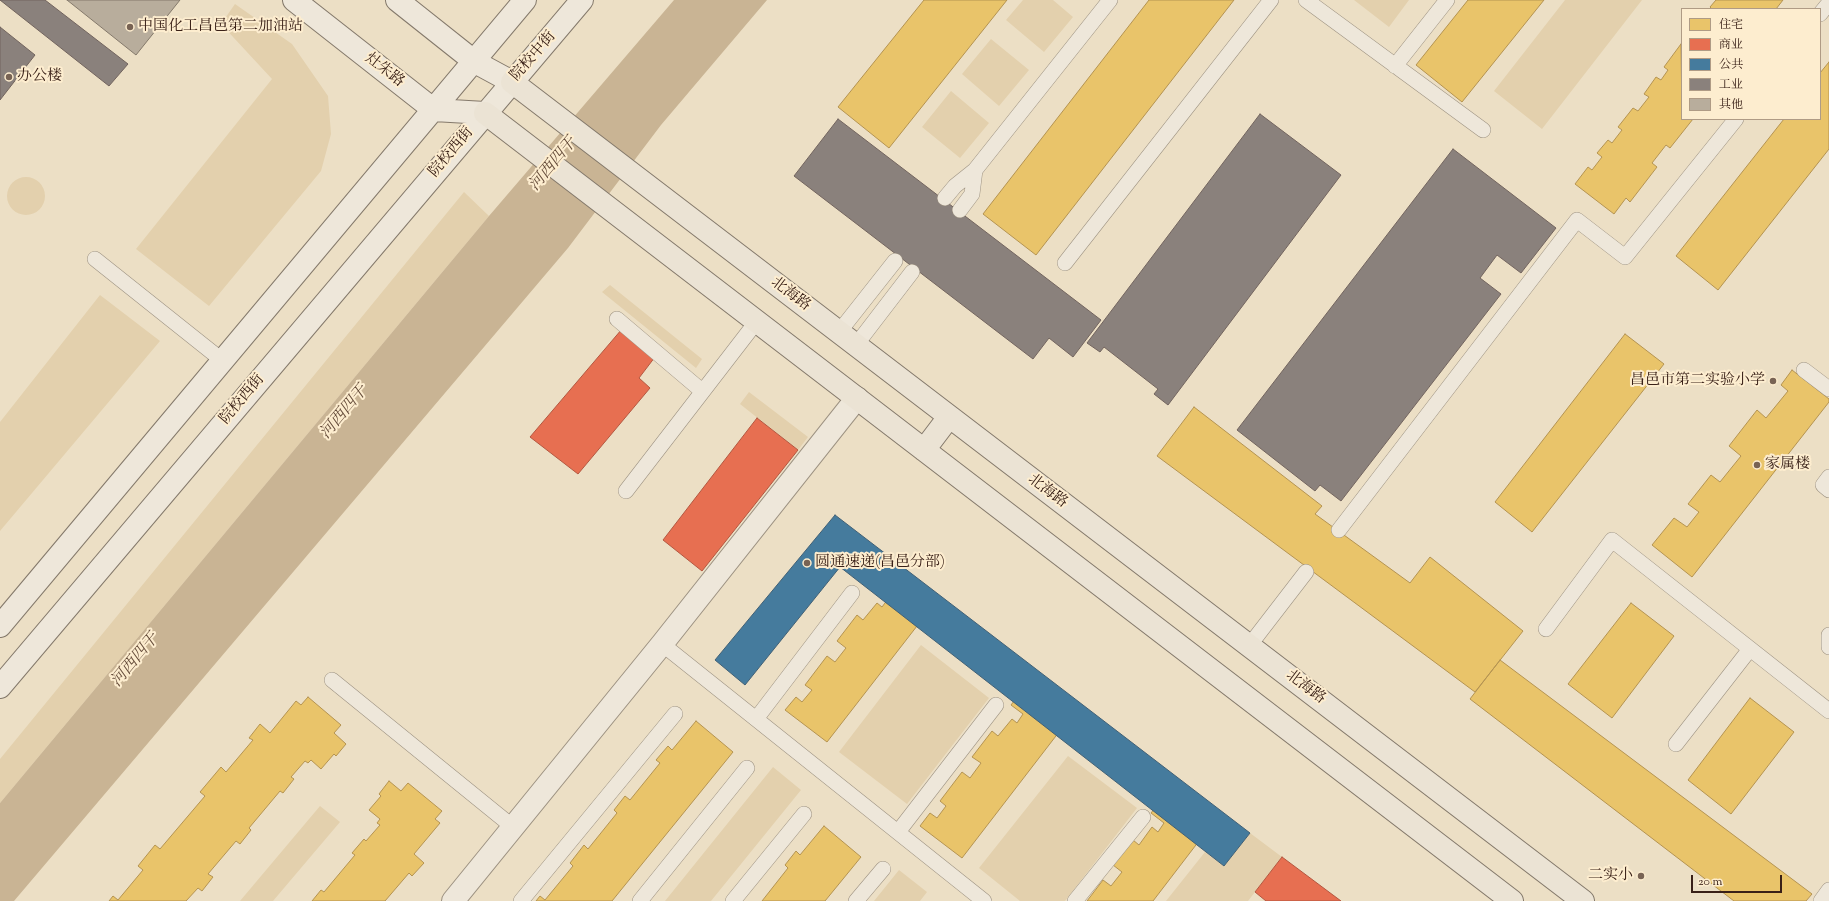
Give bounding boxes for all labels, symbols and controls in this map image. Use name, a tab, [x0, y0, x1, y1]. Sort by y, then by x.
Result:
legend	[1681, 8, 1821, 120]
text: 住宅	[1719, 16, 1743, 34]
place label: 中国化工昌邑第二加油站	[138, 18, 303, 36]
marker: 中国化工昌邑第二加油站	[125, 22, 135, 32]
street label: 院校中街	[508, 28, 560, 86]
text: 商业	[1719, 36, 1743, 54]
street label: 灶朱路	[361, 50, 407, 92]
text: 公共	[1719, 56, 1743, 74]
place label: 办公楼	[17, 68, 62, 86]
marker: 办公楼	[4, 72, 14, 82]
text: 工业	[1719, 76, 1743, 94]
text: 其他	[1719, 96, 1743, 114]
street label: 院校西街	[426, 124, 478, 182]
water label: 河西四干	[526, 134, 582, 196]
street label: 北海路	[767, 274, 813, 316]
street label: 院校西街	[217, 371, 269, 429]
place label: 昌邑市第二实验小学	[1630, 372, 1765, 390]
marker: 昌邑市第二实验小学	[1768, 376, 1778, 386]
water label: 河西四干	[317, 382, 373, 444]
place label: 家属楼	[1765, 456, 1810, 474]
marker: 家属楼	[1752, 460, 1762, 470]
street label: 北海路	[1024, 471, 1070, 513]
place label: 圆通速递(昌邑分部)	[815, 554, 945, 572]
marker: 圆通速递(昌邑分部)	[802, 558, 812, 568]
water label: 河西四干	[108, 630, 164, 692]
street label: 北海路	[1282, 667, 1328, 709]
place label: 二实小	[1588, 867, 1633, 885]
scale bar	[1693, 867, 1784, 893]
marker: 二实小	[1636, 871, 1646, 881]
text: 20 m	[1698, 873, 1722, 891]

